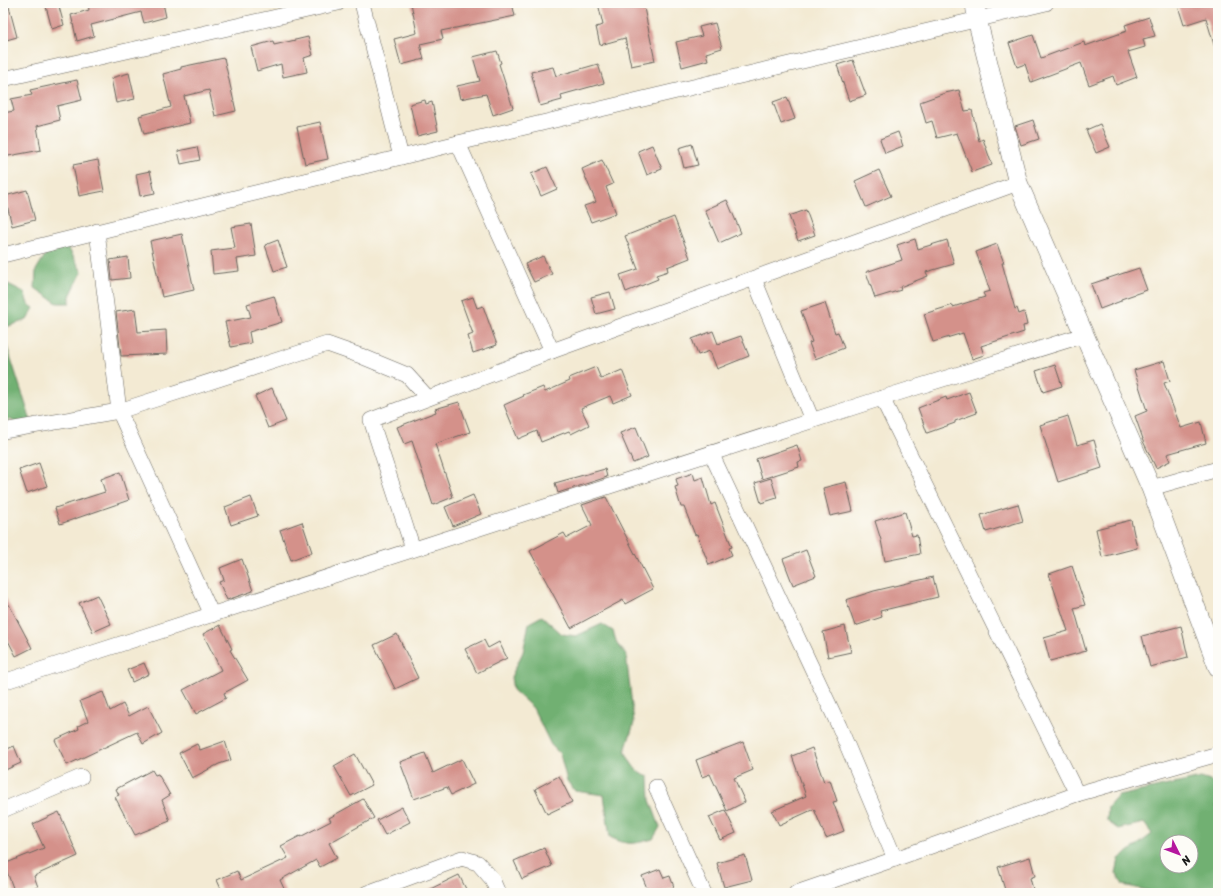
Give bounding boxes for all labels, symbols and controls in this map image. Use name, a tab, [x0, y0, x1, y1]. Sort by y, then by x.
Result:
north arrow	[1159, 834, 1199, 874]
text: N	[1176, 850, 1196, 870]

